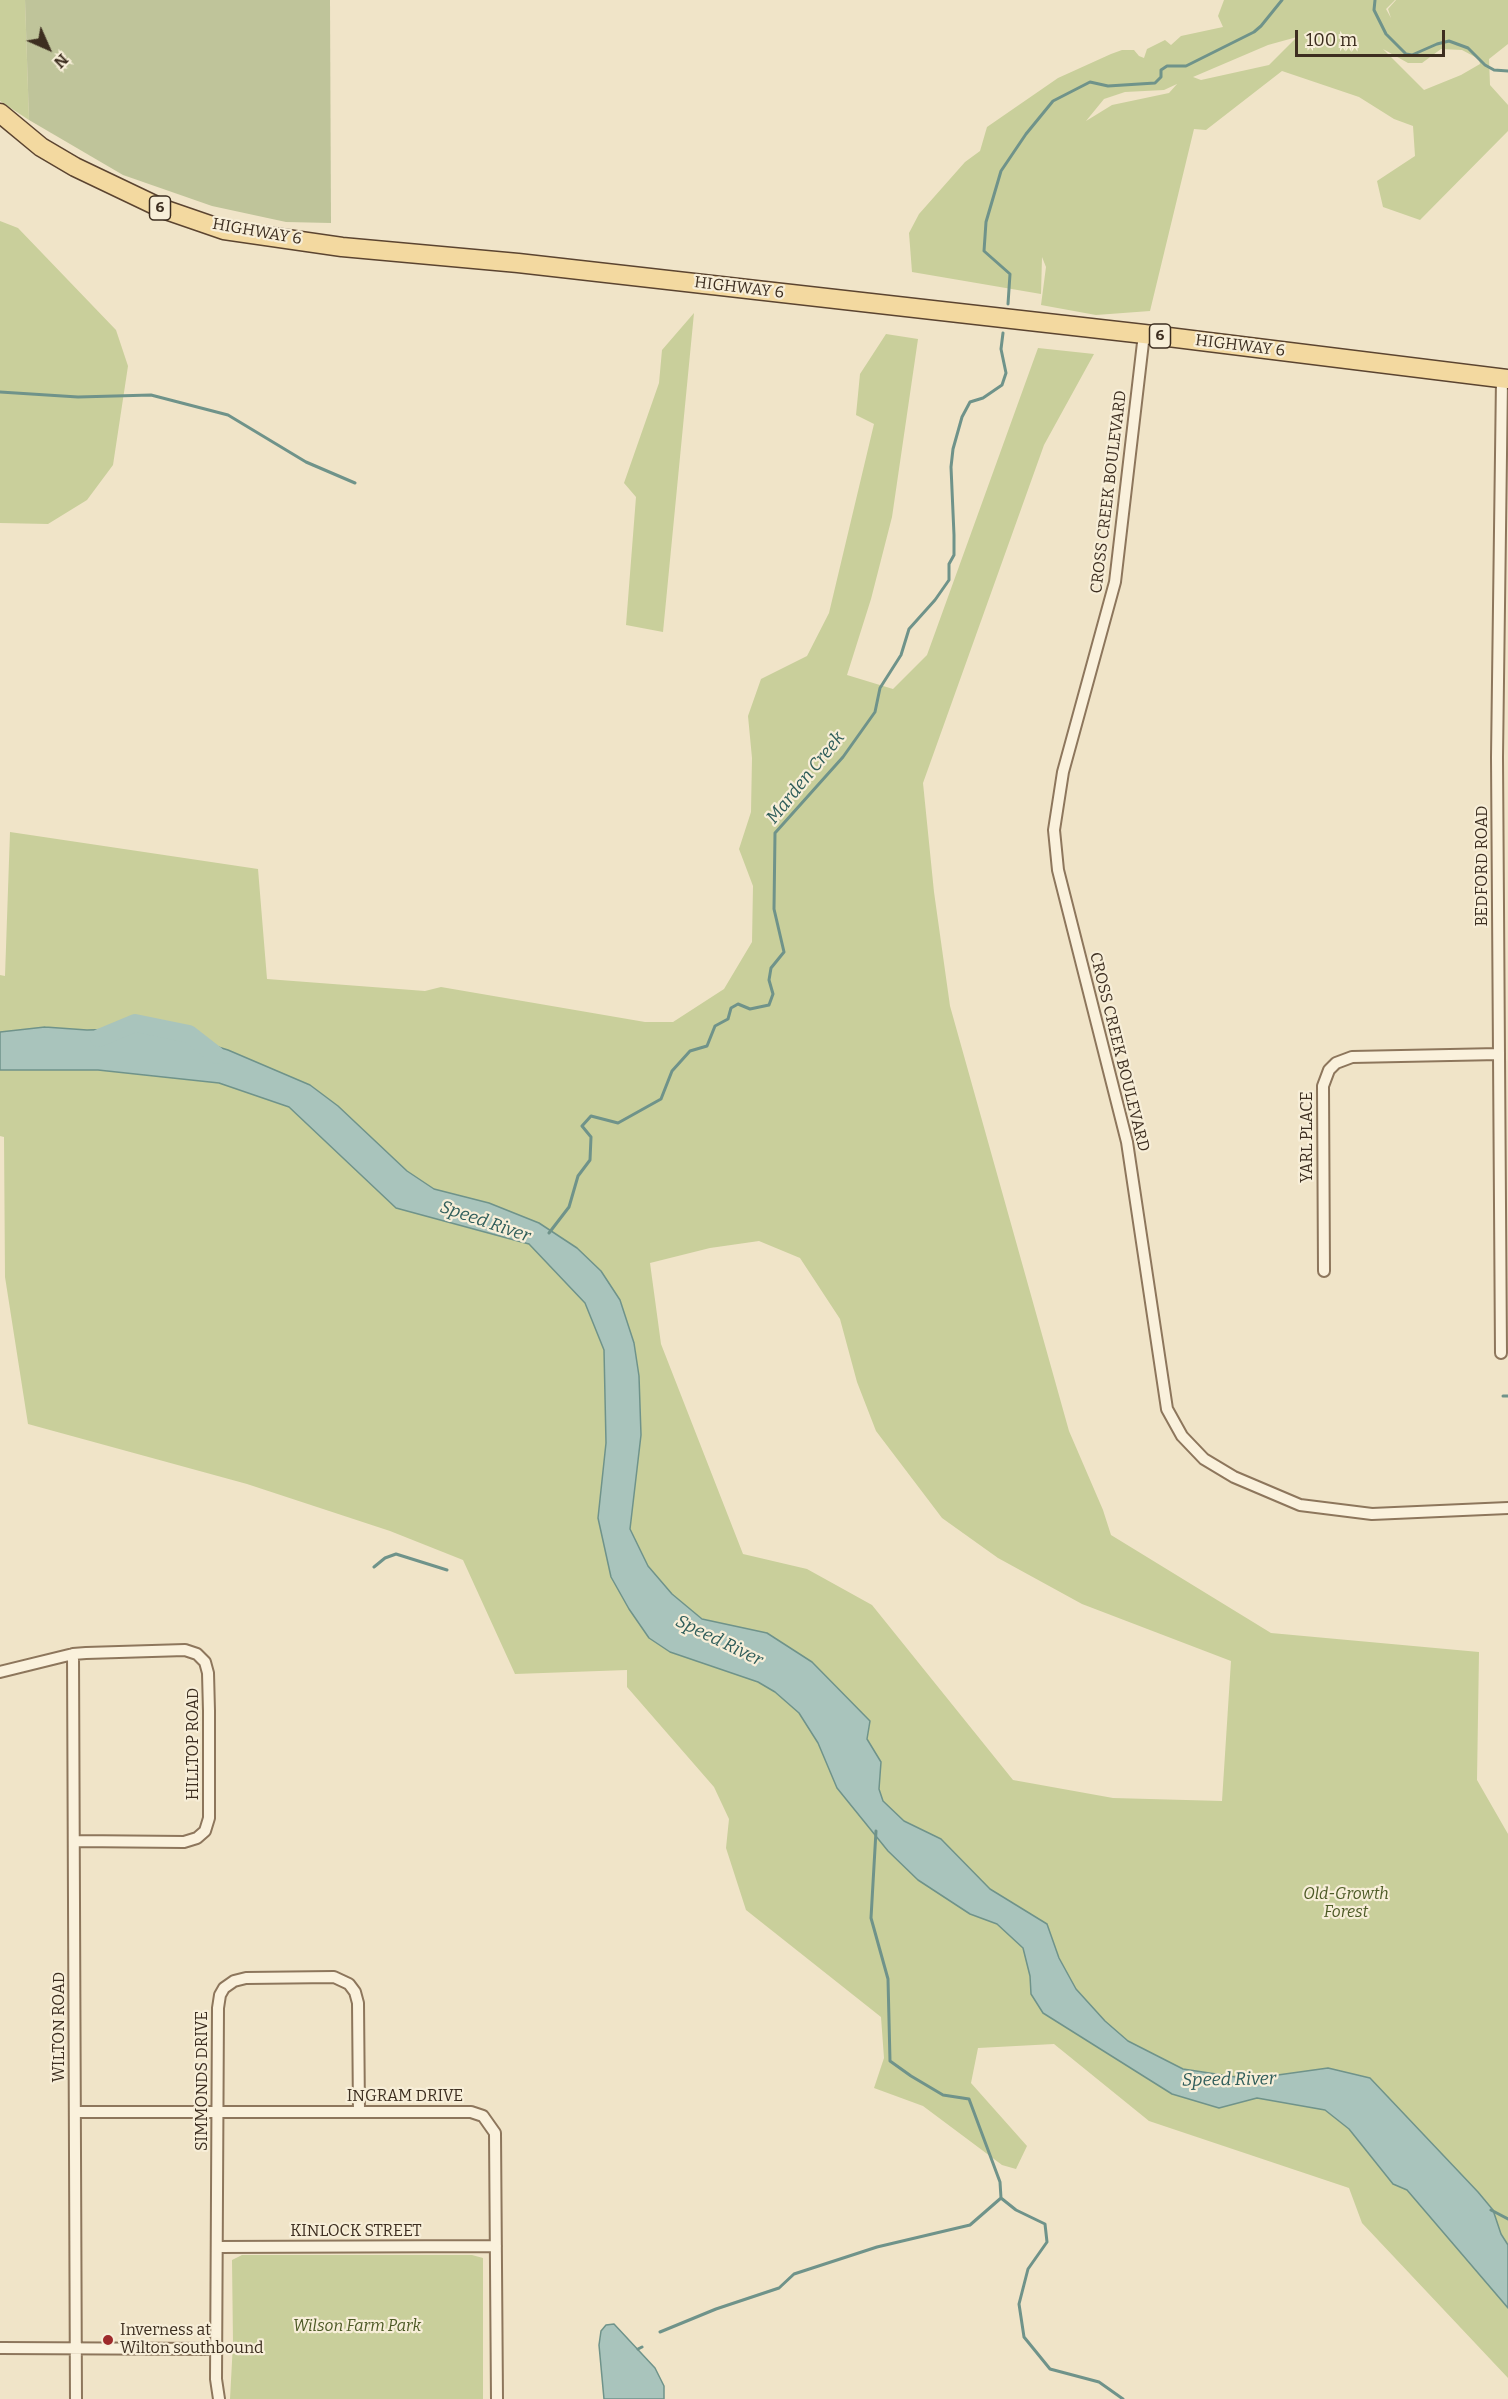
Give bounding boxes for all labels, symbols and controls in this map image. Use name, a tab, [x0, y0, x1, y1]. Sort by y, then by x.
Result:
north arrow	[18, 18, 78, 78]
scale bar	[1298, 18, 1448, 56]
text: 100 m	[1306, 29, 1357, 51]
text: N	[50, 50, 72, 72]
road number: 6	[150, 196, 170, 220]
street label: HIGHWAY 6	[211, 215, 303, 249]
street label: HIGHWAY 6	[693, 273, 785, 303]
road number: 6	[1150, 324, 1170, 348]
street label: HIGHWAY 6	[1194, 331, 1286, 361]
street label: CROSS CREEK BOULEVARD	[1087, 389, 1131, 595]
water label: Marden Creek	[762, 728, 850, 828]
street label: BEDFORD ROAD	[1473, 805, 1493, 927]
street label: CROSS CREEK BOULEVARD	[1085, 950, 1153, 1154]
street label: YARL PLACE	[1298, 1091, 1318, 1183]
water label: Speed River	[437, 1196, 533, 1248]
water label: Speed River	[672, 1611, 766, 1671]
street label: HILLTOP ROAD	[184, 1688, 204, 1800]
park label: Old-Growth Forest	[1303, 1885, 1389, 1923]
street label: WILTON ROAD	[50, 1972, 70, 2082]
street label: SIMMONDS DRIVE	[193, 2011, 213, 2151]
water label: Speed River	[1182, 2068, 1276, 2092]
street label: INGRAM DRIVE	[347, 2087, 463, 2107]
street label: KINLOCK STREET	[290, 2222, 422, 2242]
park label: Wilson Farm Park	[293, 2317, 421, 2337]
place label: Inverness at Wilton southbound	[120, 2321, 263, 2359]
marker: Inverness at Wilton southbound	[101, 2333, 115, 2347]

